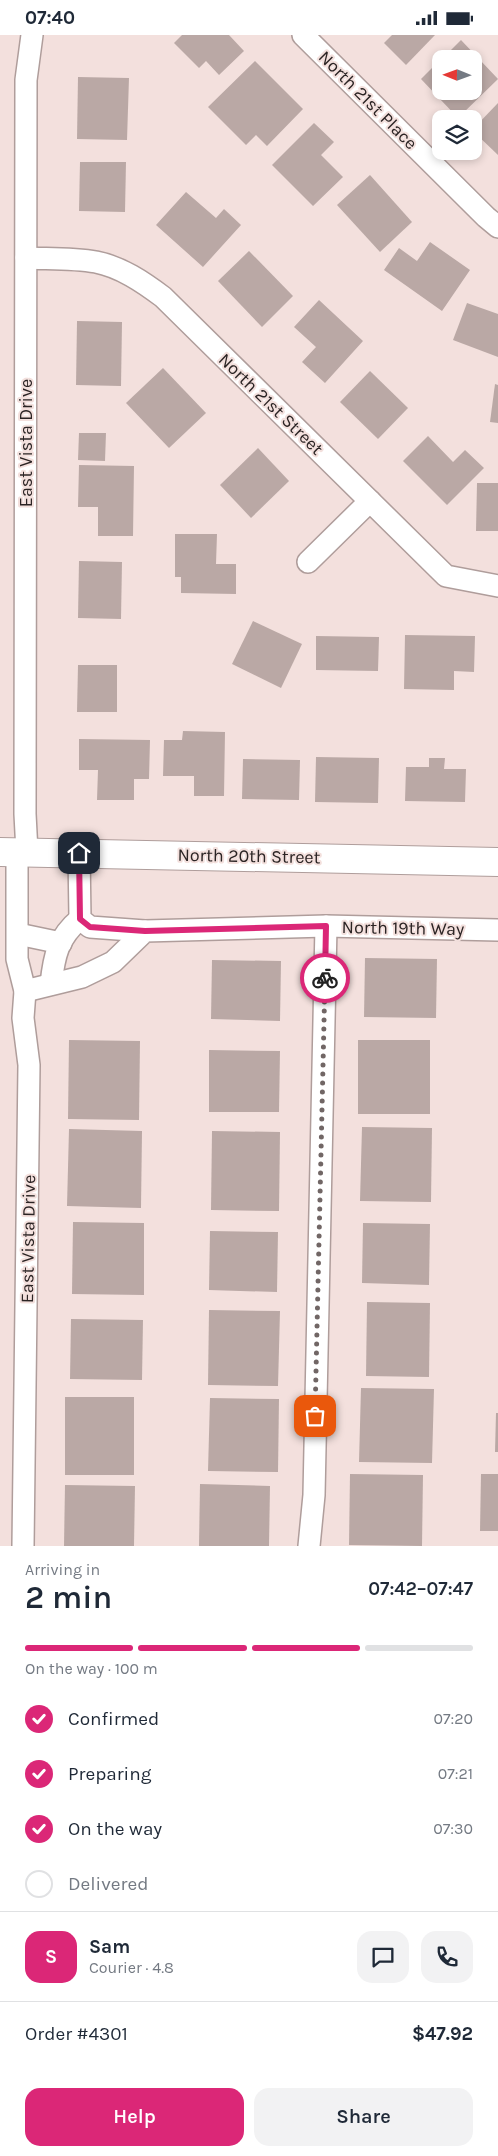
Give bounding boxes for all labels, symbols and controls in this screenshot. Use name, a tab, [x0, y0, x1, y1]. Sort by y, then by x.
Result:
text: 07:40	[25, 7, 75, 29]
street label: North 21st Place	[314, 46, 422, 154]
north arrow	[432, 50, 482, 100]
map controls	[432, 50, 482, 160]
button: layers	[432, 110, 482, 160]
street label: North 21st Street	[214, 349, 328, 460]
street label: East Vista Drive	[15, 379, 37, 507]
pin	[58, 832, 100, 874]
icon: home	[65, 839, 93, 867]
street label: North 20th Street	[177, 844, 321, 868]
street label: North 19th Way	[341, 916, 465, 940]
courier	[300, 953, 350, 1003]
icon: bike	[311, 964, 339, 992]
street label: East Vista Drive	[16, 1175, 40, 1303]
pin	[294, 1395, 336, 1437]
icon: bag	[301, 1402, 329, 1430]
text: Arriving in	[25, 1560, 100, 1579]
text: 07:42–07:47	[368, 1578, 473, 1600]
text: 2 min	[25, 1579, 112, 1616]
text: On the way · 100 m	[25, 1659, 158, 1678]
icon: check	[25, 1705, 53, 1733]
text: Confirmed	[68, 1708, 159, 1730]
text: 07:20	[434, 1709, 473, 1728]
icon: check	[25, 1760, 53, 1788]
text: Preparing	[68, 1763, 151, 1785]
text: 07:21	[438, 1764, 473, 1783]
icon: check	[25, 1815, 53, 1843]
text: On the way	[68, 1818, 162, 1840]
text: 07:30	[433, 1819, 473, 1838]
text: Delivered	[68, 1873, 148, 1895]
button: chat	[357, 1931, 409, 1983]
button: phone	[421, 1931, 473, 1983]
text: Sam	[89, 1936, 130, 1958]
text: S	[45, 1946, 57, 1968]
text: Courier · 4.8	[89, 1958, 174, 1977]
text: Order #4301	[25, 2023, 128, 2045]
text: $47.92	[412, 2023, 473, 2045]
button: Help	[25, 2088, 244, 2146]
button: Share	[254, 2088, 473, 2146]

